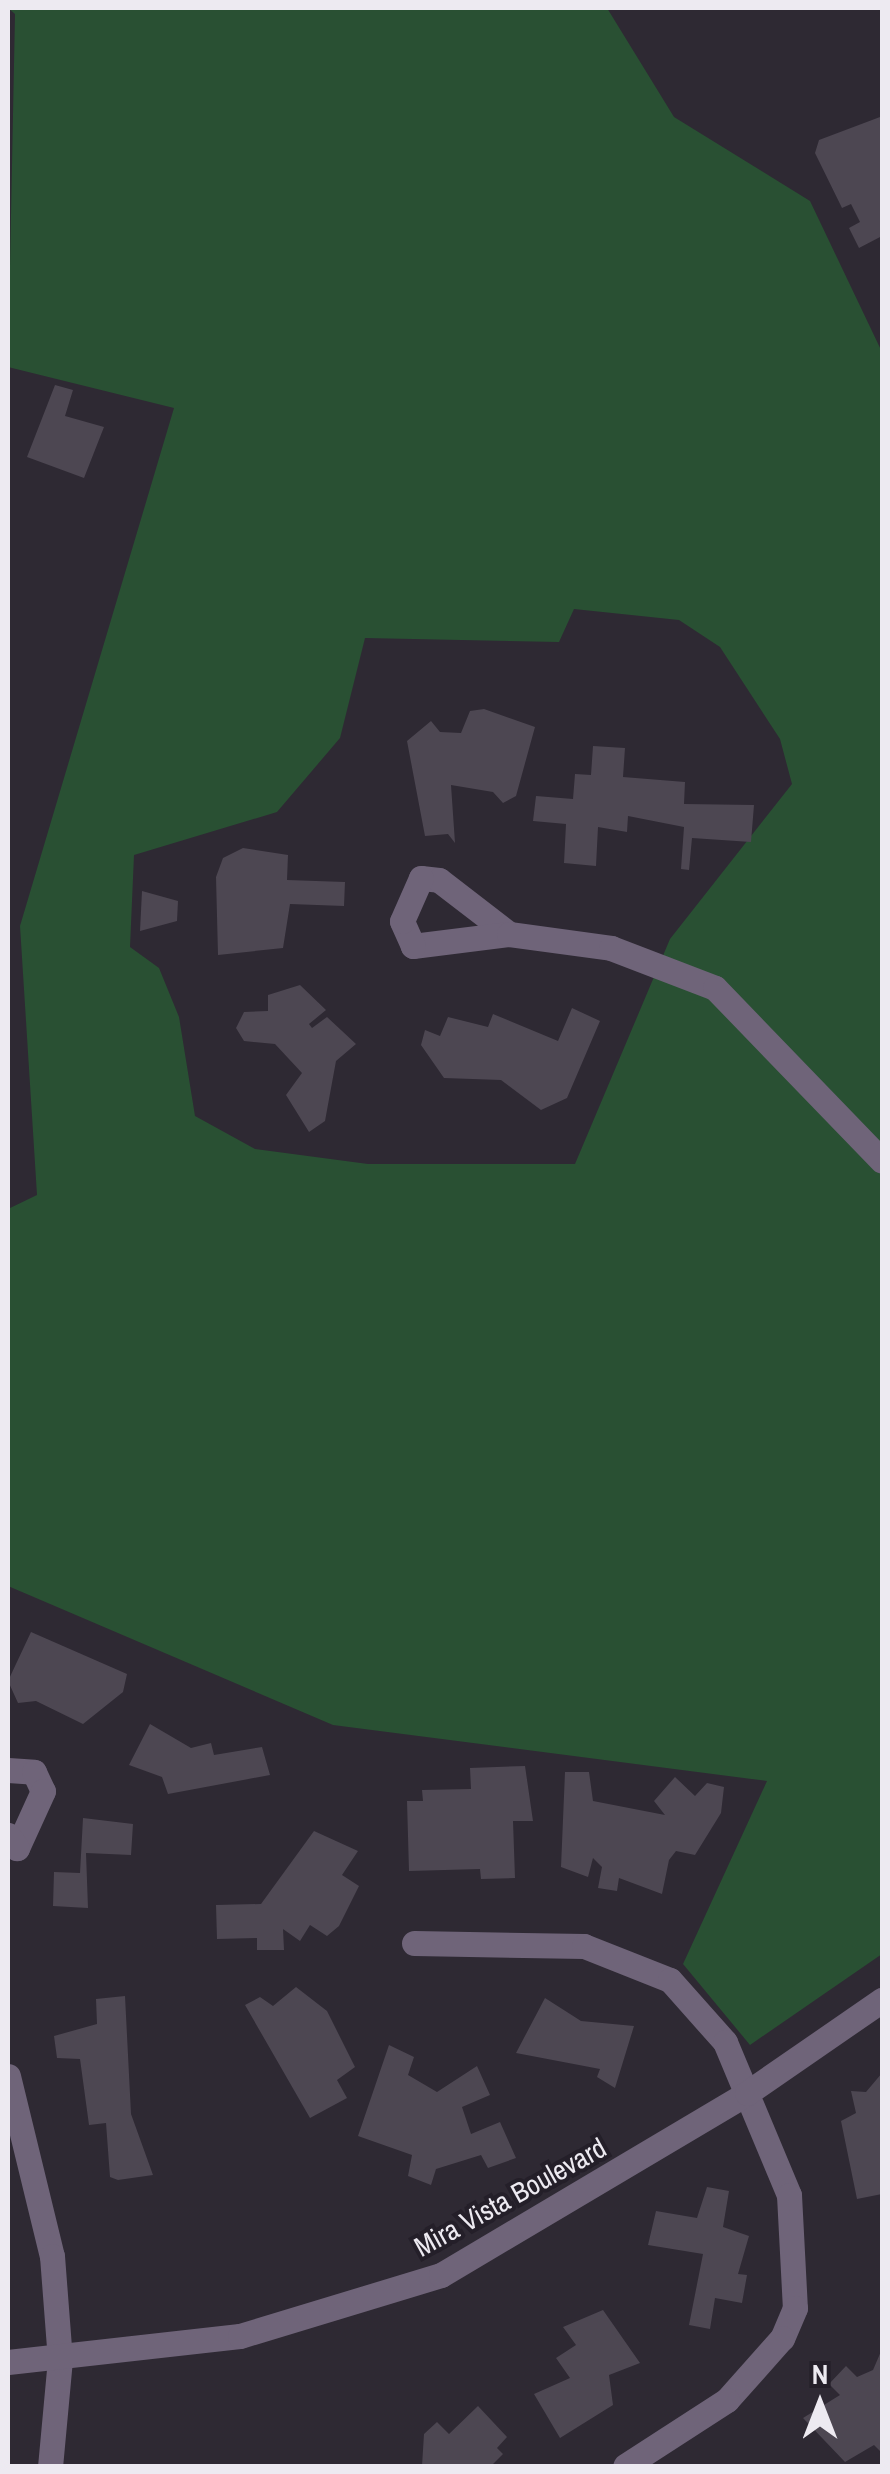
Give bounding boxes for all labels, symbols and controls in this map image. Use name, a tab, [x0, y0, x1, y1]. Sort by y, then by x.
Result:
street label: Mira Vista Boulevard	[408, 2130, 612, 2264]
north arrow	[770, 2354, 870, 2454]
text: N	[812, 2355, 828, 2393]

